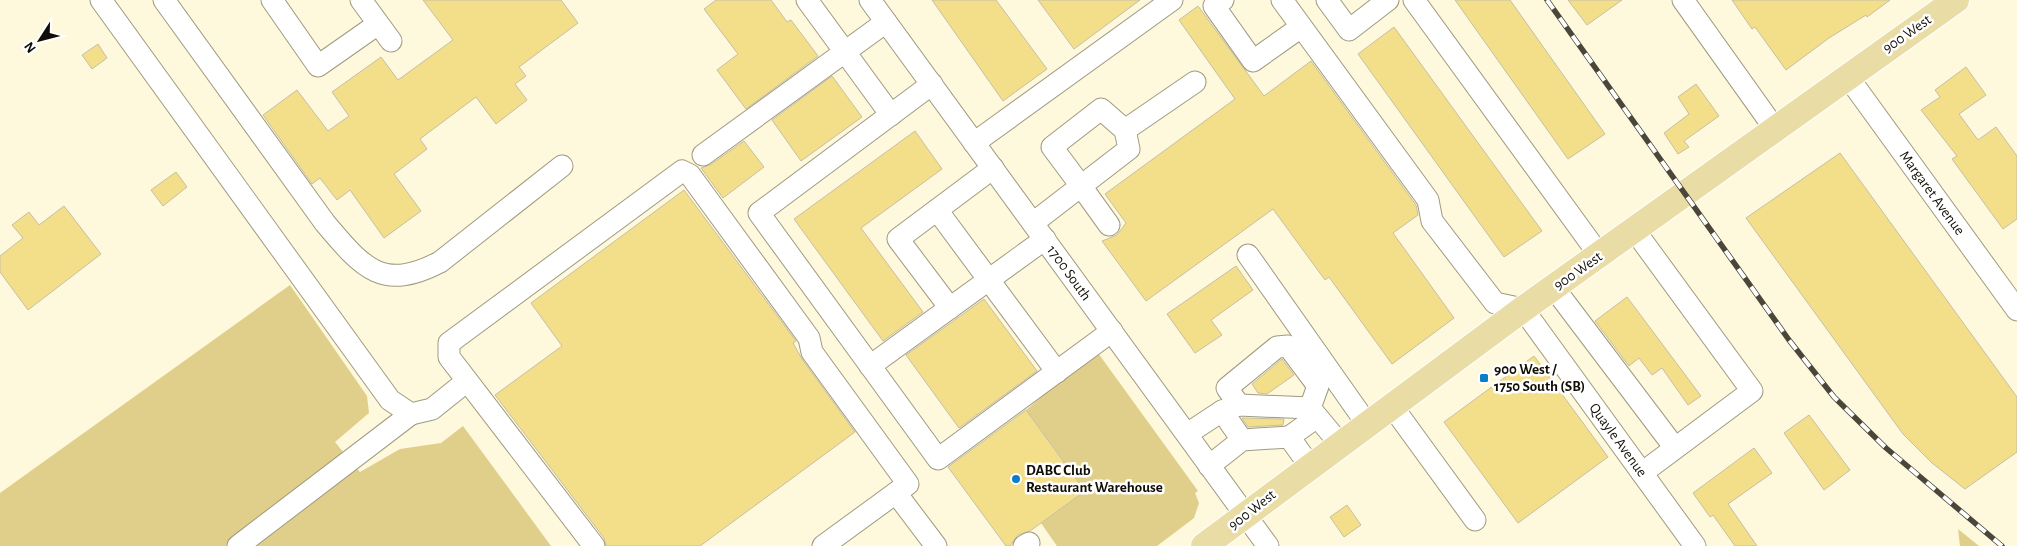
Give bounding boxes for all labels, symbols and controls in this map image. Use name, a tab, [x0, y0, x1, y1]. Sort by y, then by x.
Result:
street label: 900 West	[1880, 12, 1934, 56]
north arrow	[15, 15, 65, 65]
text: N	[22, 39, 39, 55]
street label: Margaret Avenue	[1897, 148, 1967, 238]
street label: 1700 South	[1044, 243, 1094, 303]
street label: 900 West	[1551, 249, 1605, 293]
place label: 900 West / 1750 South (SB)	[1494, 362, 1585, 394]
marker: 900 West / 1750 South (SB)	[1478, 372, 1490, 384]
street label: Quayle Avenue	[1586, 400, 1650, 480]
place label: DABC Club Restaurant Warehouse	[1026, 463, 1163, 495]
marker: DABC Club Restaurant Warehouse	[1010, 473, 1022, 485]
street label: 900 West	[1226, 487, 1279, 533]

